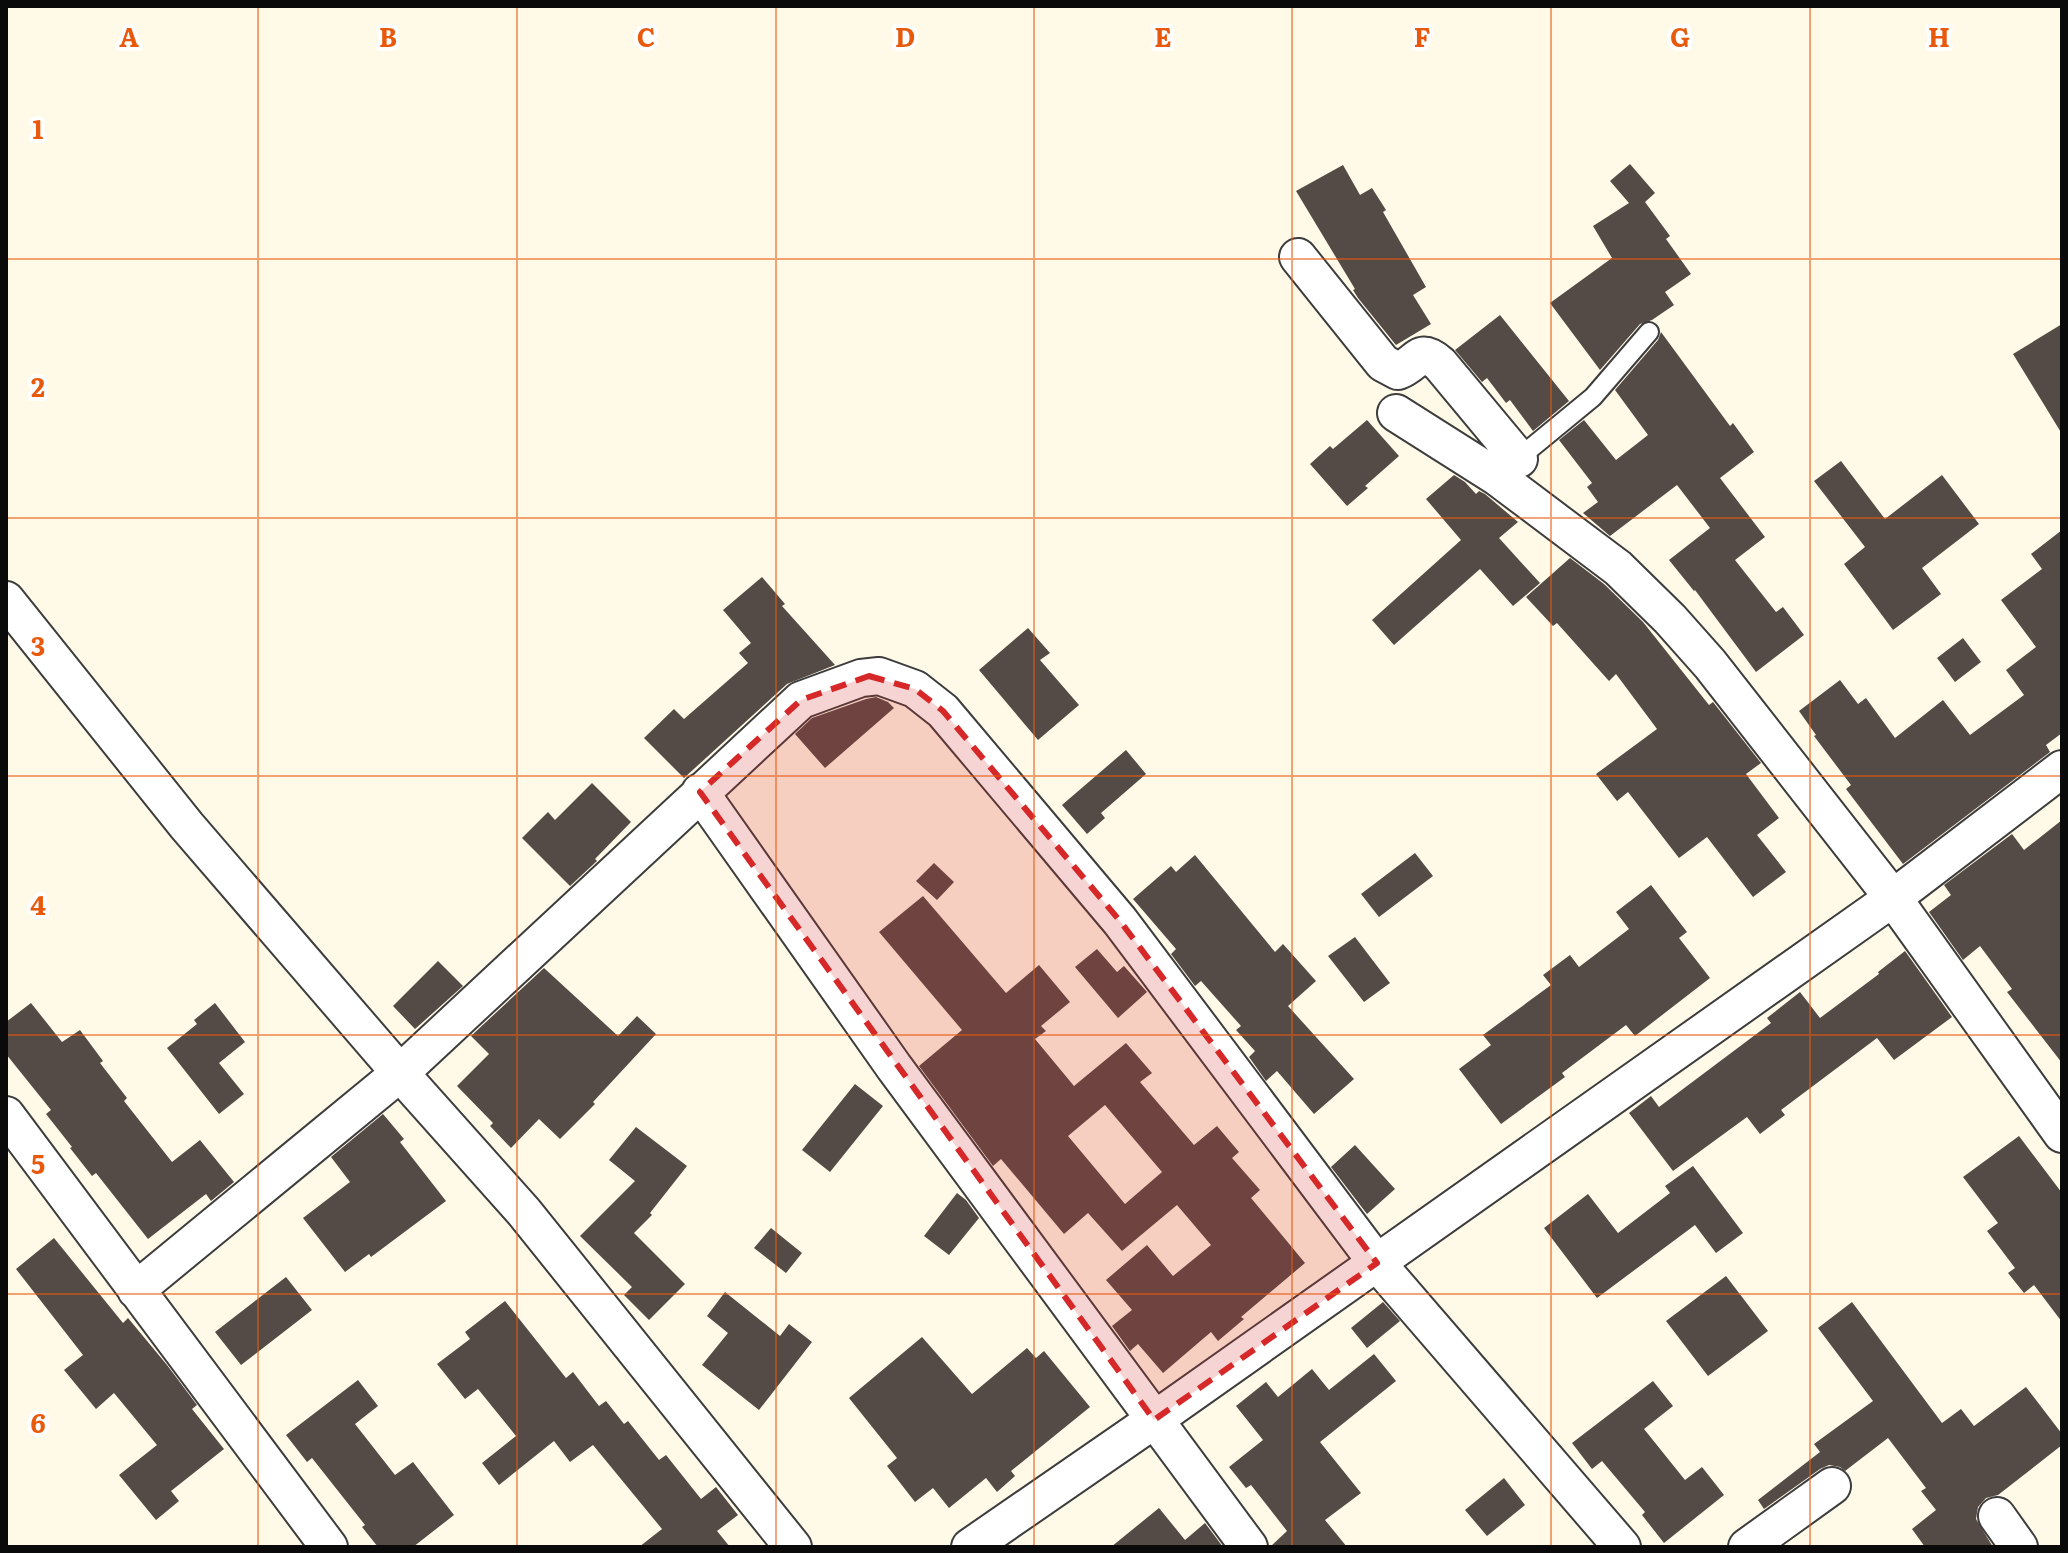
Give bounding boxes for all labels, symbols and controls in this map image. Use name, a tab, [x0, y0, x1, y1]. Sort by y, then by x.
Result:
text: A	[119, 16, 139, 55]
text: B	[379, 16, 397, 55]
text: C	[637, 16, 655, 55]
text: D	[895, 16, 915, 55]
text: E	[1154, 16, 1172, 55]
text: F	[1414, 16, 1430, 55]
text: G	[1670, 16, 1690, 55]
text: H	[1928, 16, 1950, 55]
text: 1	[33, 108, 44, 147]
text: 2	[31, 366, 45, 405]
text: 3	[31, 625, 45, 664]
text: 4	[30, 884, 46, 923]
text: 5	[31, 1143, 45, 1182]
text: 6	[30, 1402, 46, 1441]

